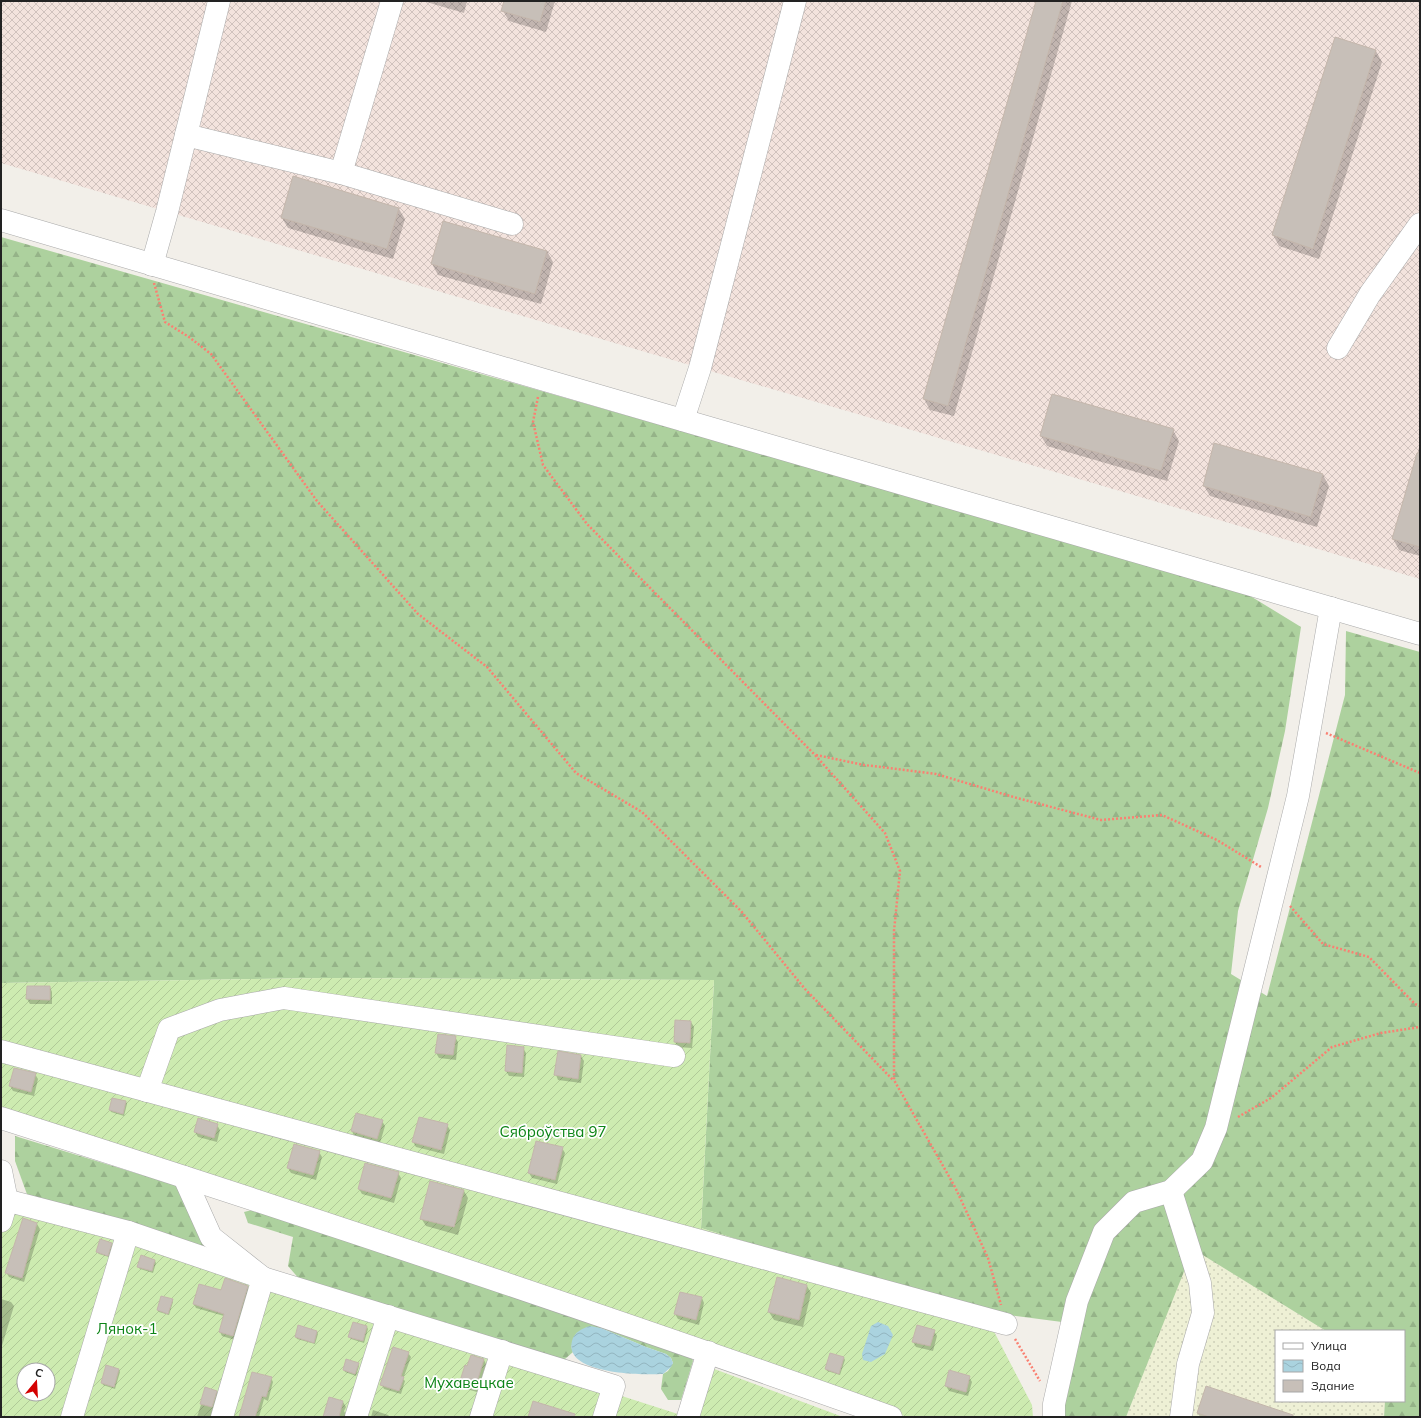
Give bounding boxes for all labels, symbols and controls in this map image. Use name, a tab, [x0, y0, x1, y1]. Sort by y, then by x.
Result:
park label: Сяброўства 97	[500, 1122, 606, 1141]
park label: Лянок-1	[97, 1319, 157, 1338]
legend	[1275, 1330, 1405, 1402]
text: Улица	[1310, 1338, 1347, 1353]
text: Вода	[1311, 1358, 1341, 1373]
north arrow	[16, 1362, 56, 1402]
text: С	[33, 1365, 45, 1380]
park label: Мухавецкае	[424, 1373, 514, 1392]
text: Здание	[1311, 1378, 1355, 1393]

